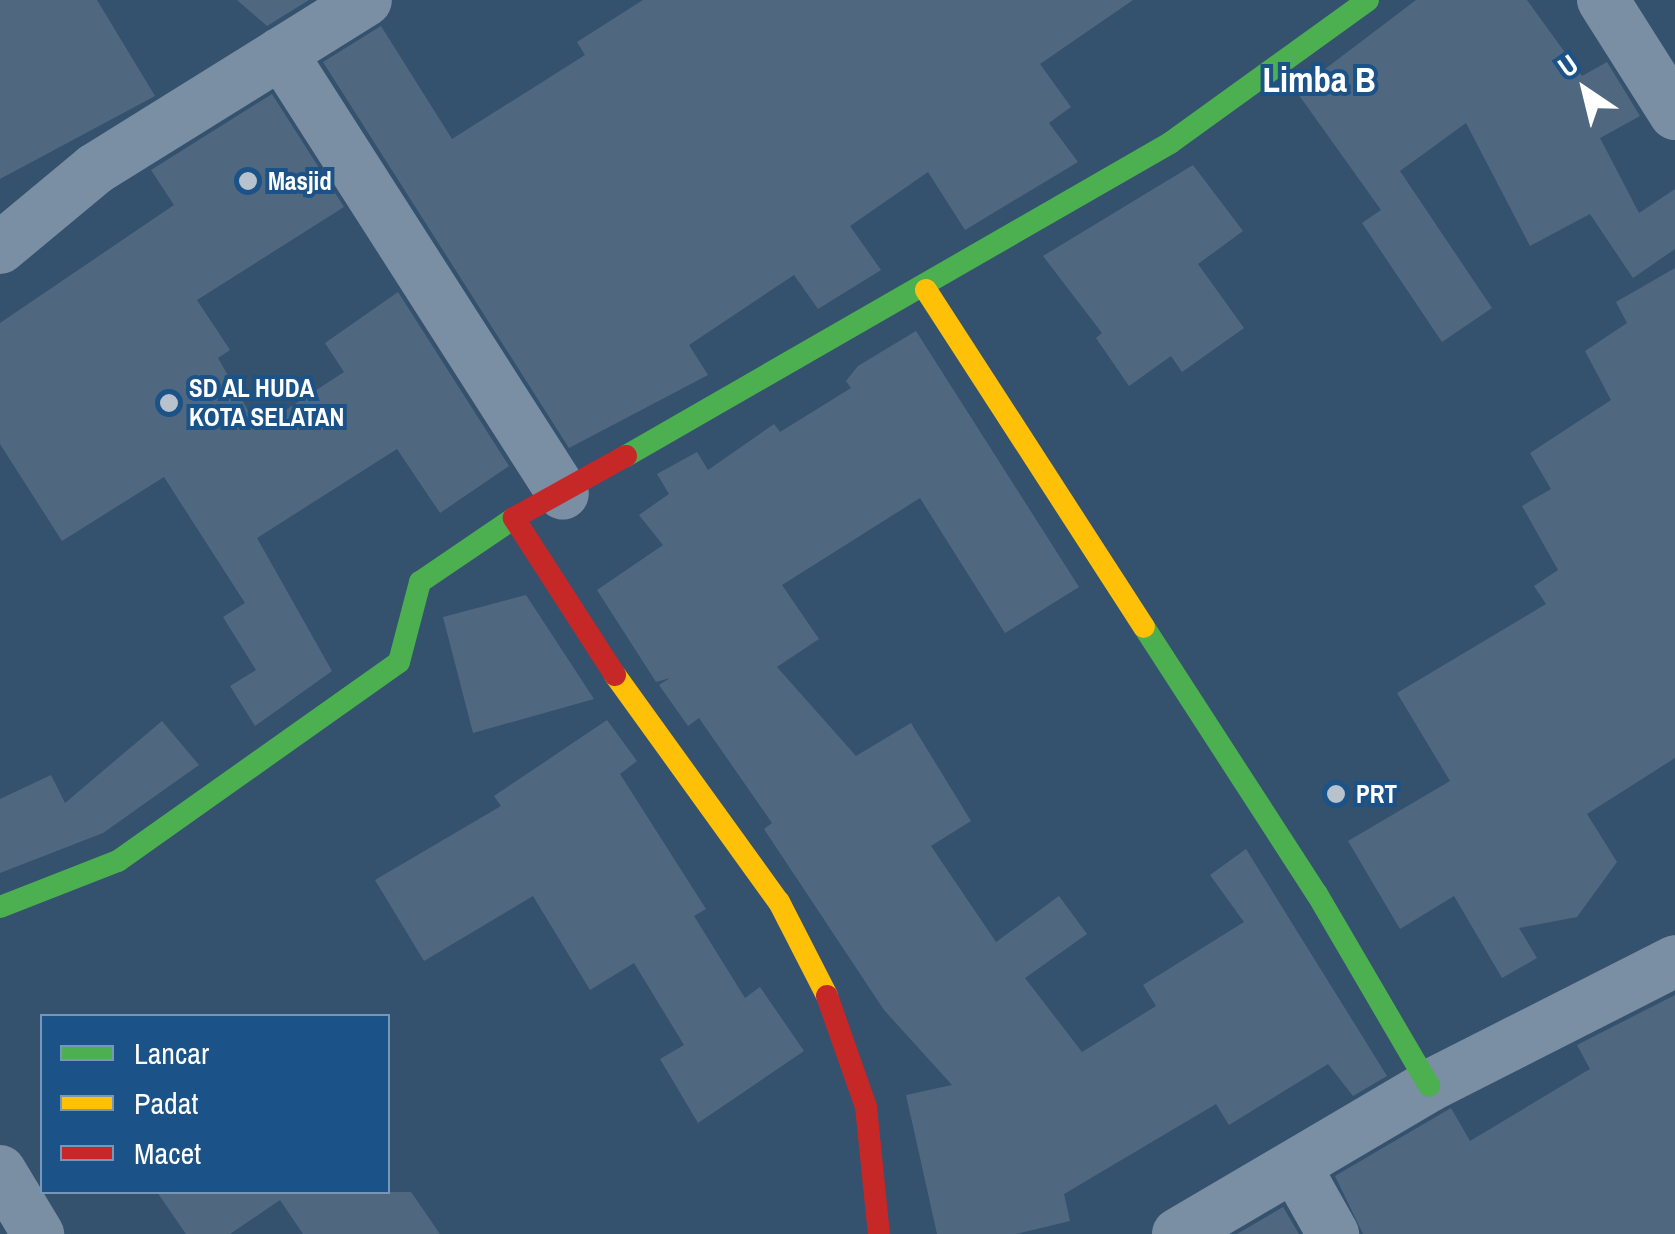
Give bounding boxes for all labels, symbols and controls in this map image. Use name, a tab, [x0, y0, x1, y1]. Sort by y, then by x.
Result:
north arrow	[1535, 40, 1635, 140]
text: U	[1550, 45, 1585, 86]
district label: Limba B	[1262, 59, 1376, 101]
place label: Masjid	[268, 166, 332, 196]
marker: Masjid	[237, 170, 259, 192]
place label: SD AL HUDA KOTA SELATAN	[189, 374, 345, 433]
marker: SD AL HUDA KOTA SELATAN	[158, 392, 180, 414]
place label: PRT	[1356, 779, 1397, 809]
marker: PRT	[1325, 783, 1347, 805]
legend	[40, 1014, 390, 1194]
text: Lancar	[134, 1033, 209, 1073]
text: Padat	[134, 1083, 198, 1123]
text: Macet	[134, 1133, 201, 1173]

